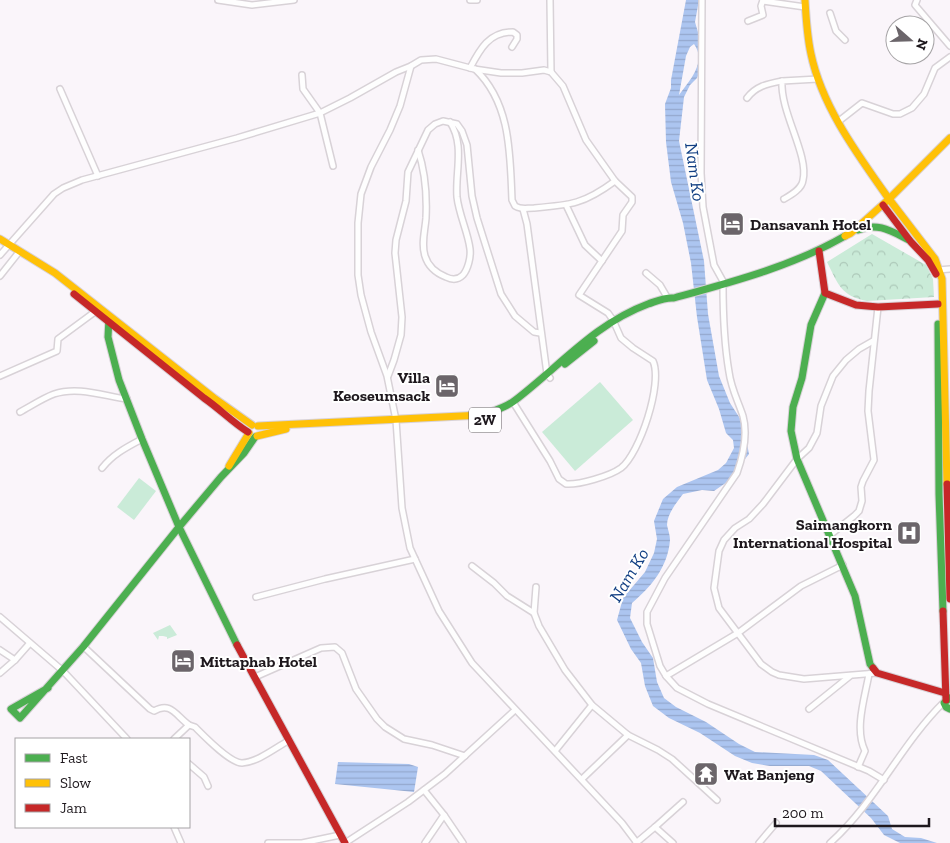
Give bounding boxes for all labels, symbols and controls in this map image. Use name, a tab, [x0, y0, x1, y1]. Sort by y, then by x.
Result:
north arrow	[885, 15, 935, 65]
text: N	[912, 36, 932, 53]
water label: Nam Ko	[680, 141, 710, 203]
hotel icon: Dansavanh Hotel	[719, 211, 745, 237]
place label: Dansavanh Hotel	[750, 215, 871, 234]
place label: Villa Keoseumsack	[333, 368, 430, 405]
hotel icon: Villa Keoseumsack	[434, 373, 460, 399]
road number: 2W	[469, 408, 501, 432]
place label: Saimangkorn International Hospital	[733, 515, 893, 552]
hospital icon: Saimangkorn International Hospital	[896, 520, 922, 546]
water label: Nam Ko	[604, 544, 654, 606]
hotel icon: Mittaphab Hotel	[170, 648, 196, 674]
place label: Mittaphab Hotel	[200, 652, 318, 671]
legend	[15, 738, 190, 828]
text: Fast	[60, 749, 88, 767]
temple icon: Wat Banjeng	[693, 761, 719, 787]
place label: Wat Banjeng	[724, 765, 814, 784]
text: Slow	[60, 774, 92, 792]
scale bar	[775, 796, 929, 828]
text: Jam	[60, 799, 87, 817]
text: 200 m	[782, 804, 823, 822]

